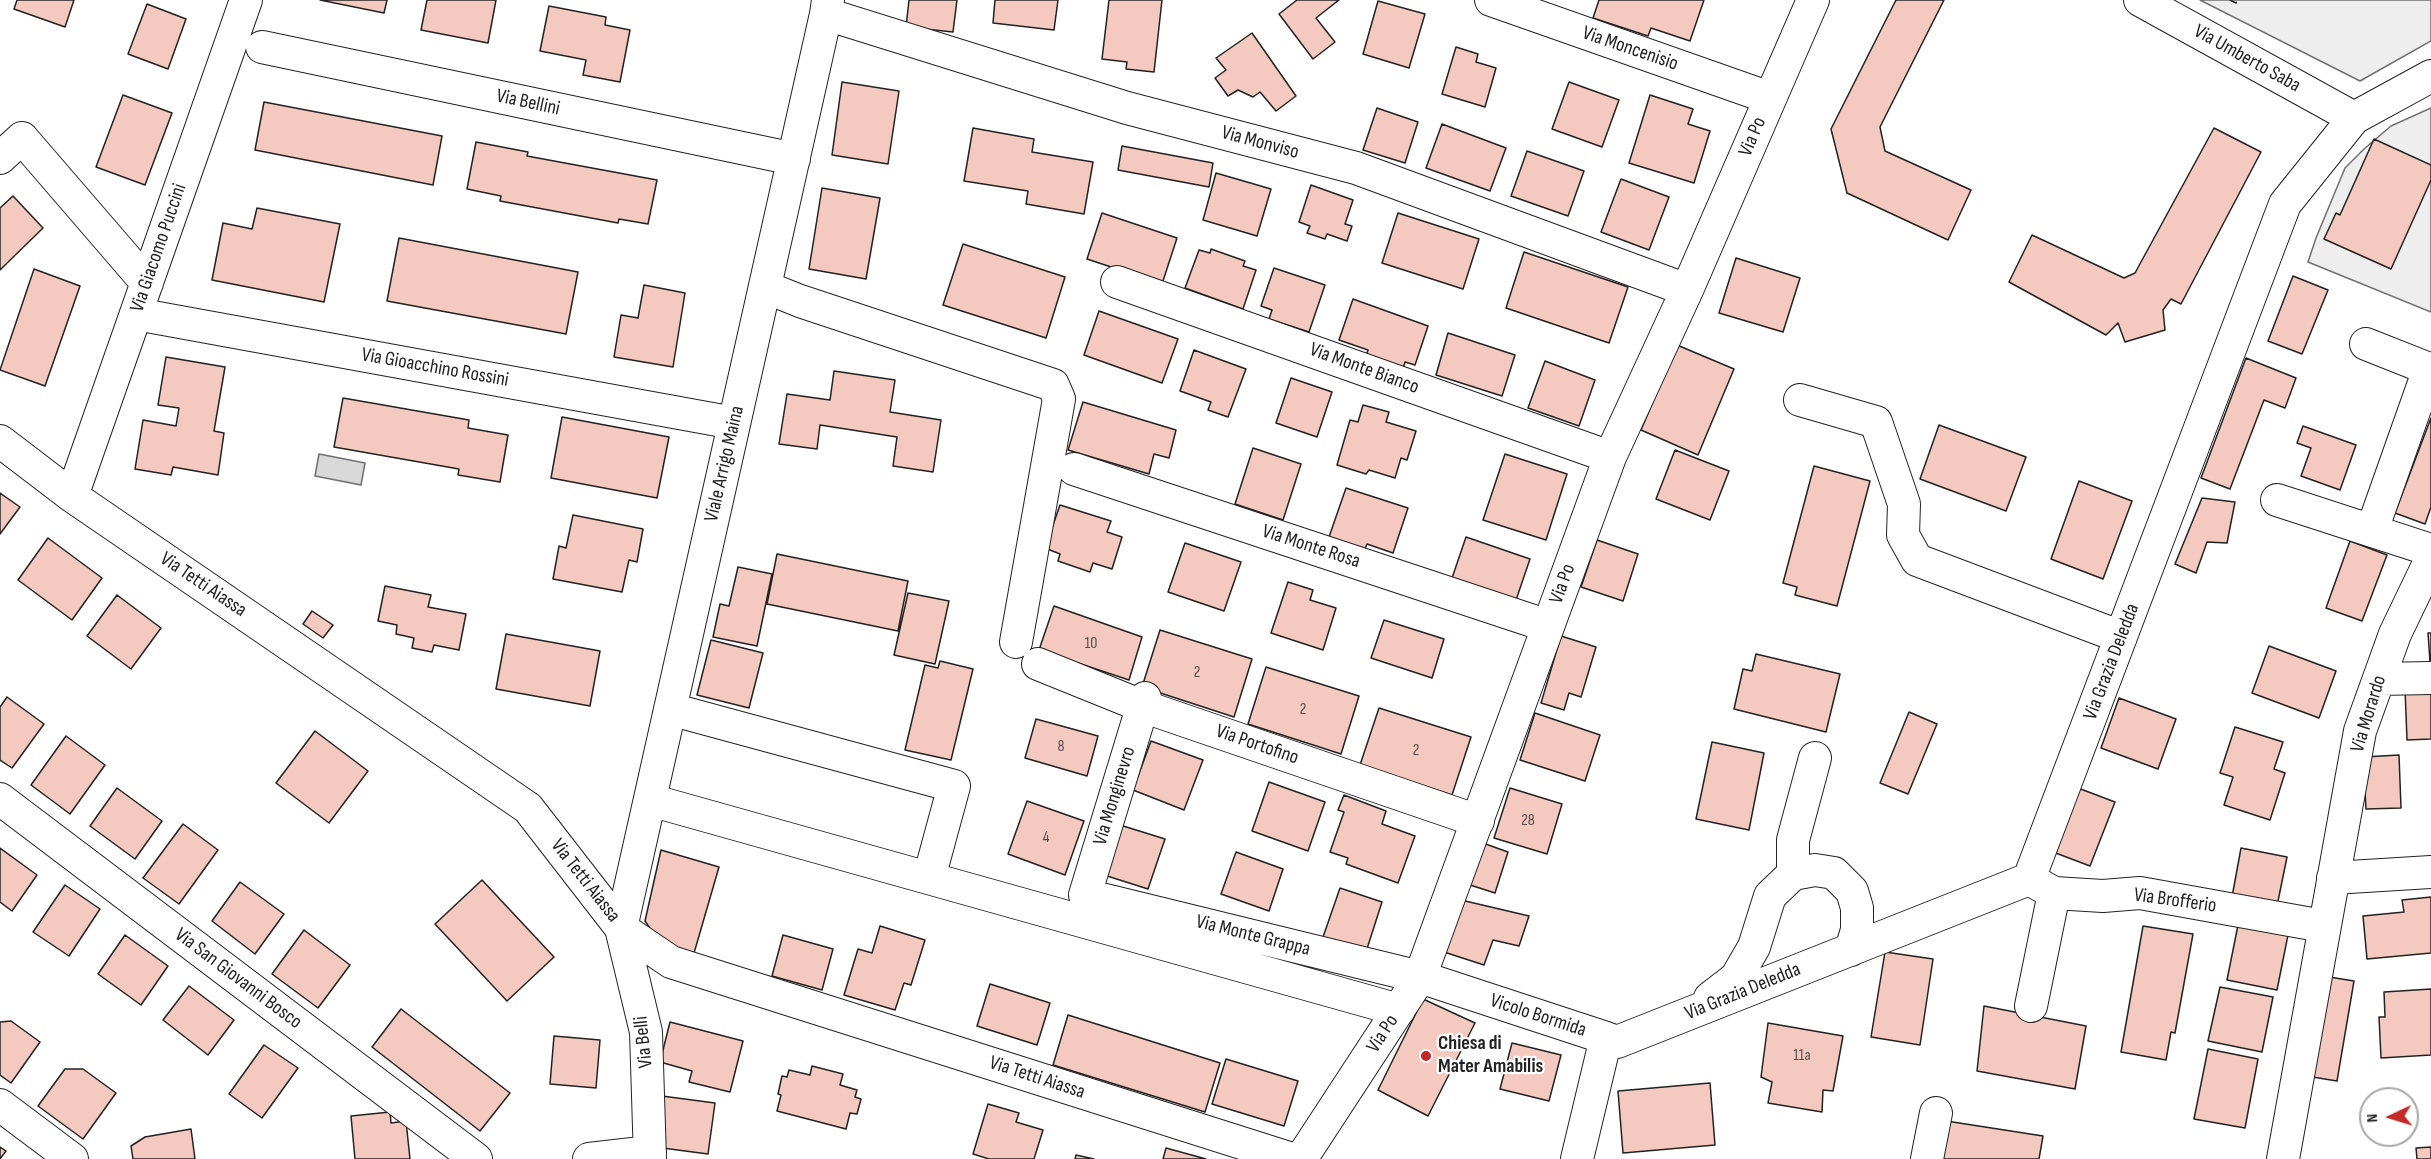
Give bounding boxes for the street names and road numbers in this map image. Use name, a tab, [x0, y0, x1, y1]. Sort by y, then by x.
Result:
street label: Via Umberto Saba	[2189, 20, 2305, 98]
street label: Via Moncenisio	[1579, 21, 1681, 77]
street label: Via Bellini	[494, 85, 562, 121]
street label: Via Po	[1734, 114, 1772, 160]
street label: Via Monviso	[1219, 121, 1301, 165]
street label: Via Giacomo Puccini	[126, 181, 192, 315]
street label: Via Monte Bianco	[1306, 338, 1422, 400]
street label: Via Gioacchino Rossini	[360, 343, 510, 393]
street label: Viale Arrigo Maina	[700, 404, 750, 524]
street label: Via Monte Rosa	[1259, 520, 1363, 574]
street label: Via Tetti Aiassa	[155, 547, 251, 623]
street label: Via Po	[1545, 561, 1581, 607]
street label: Via Grazia Deledda	[2079, 600, 2145, 724]
street label: Via Morardo	[2346, 673, 2392, 755]
street label: Via Portofino	[1212, 720, 1302, 770]
street label: Via Monginevro	[1089, 744, 1141, 848]
street label: Via Tetti Aiassa	[545, 835, 625, 927]
street label: Via Brofferio	[2132, 883, 2218, 919]
street label: Via Monte Grappa	[1193, 910, 1313, 962]
street label: Via San Giovanni Bosco	[170, 923, 306, 1035]
street label: Via Grazia Deledda	[1682, 958, 1804, 1026]
street label: Vicolo Bormida	[1487, 989, 1589, 1043]
street label: Via Po	[1362, 1011, 1404, 1057]
street label: Via Belli	[629, 1015, 659, 1069]
street label: Via Tetti Aiassa	[986, 1051, 1088, 1105]

